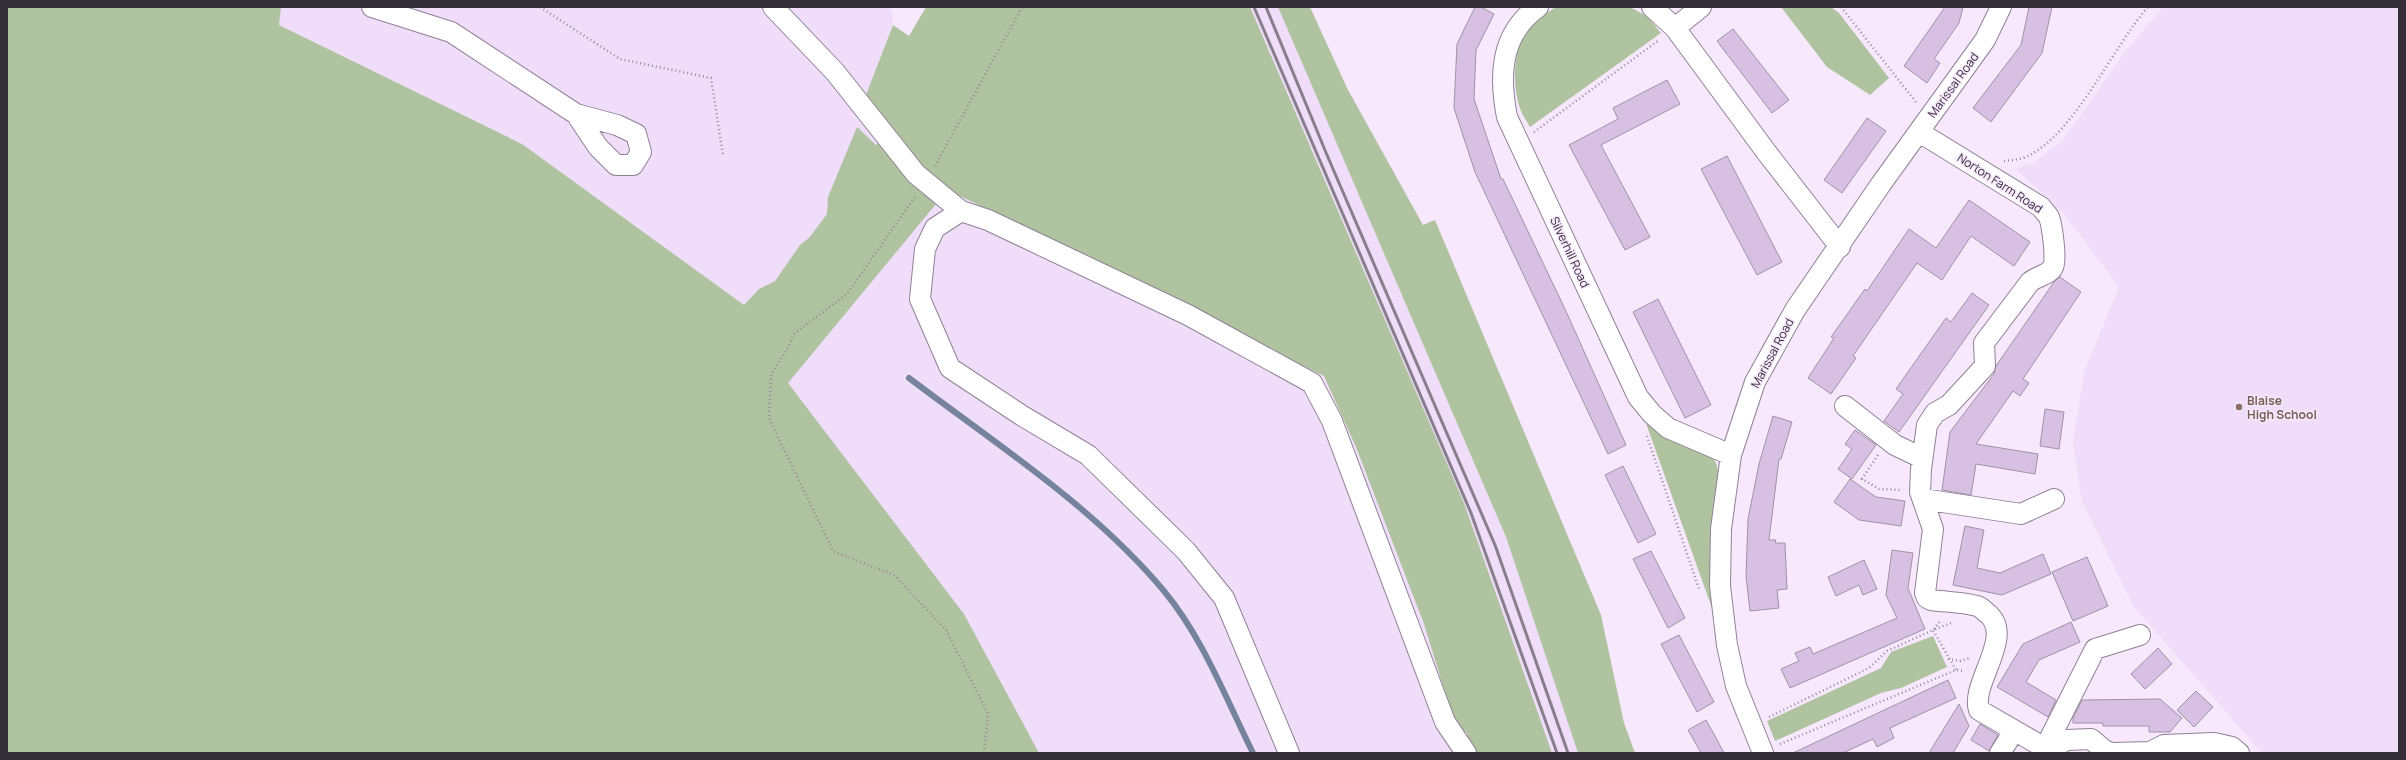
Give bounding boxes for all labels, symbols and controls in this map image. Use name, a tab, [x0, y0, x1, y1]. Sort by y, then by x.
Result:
street label: Marissal Road	[1924, 49, 1982, 121]
street label: Norton Farm Road	[1954, 149, 2046, 217]
street label: Silverhill Road	[1546, 214, 1594, 290]
street label: Marissal Road	[1746, 315, 1798, 391]
place label: Blaise High School	[2247, 392, 2317, 423]
marker: Blaise High School	[2234, 402, 2244, 412]

